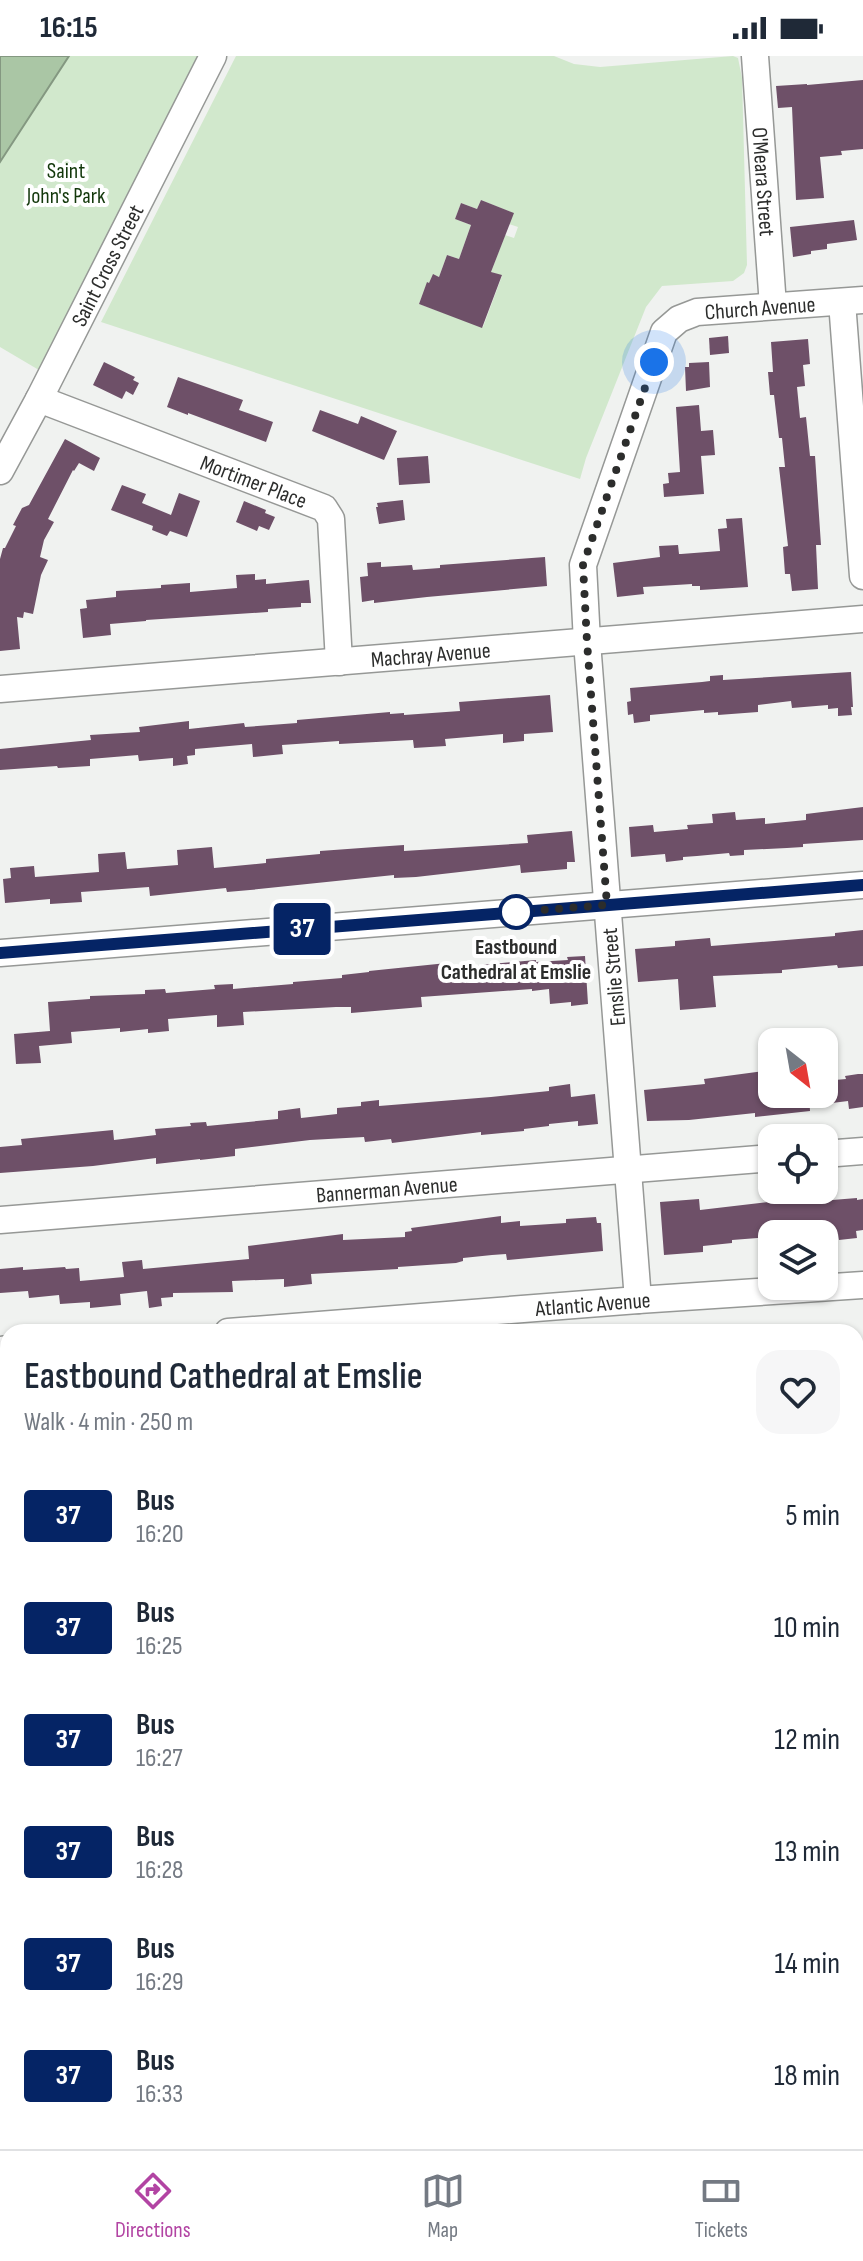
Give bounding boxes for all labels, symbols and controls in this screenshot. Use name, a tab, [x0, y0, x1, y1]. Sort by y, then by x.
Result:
text: 16:15	[40, 10, 98, 46]
street label: O'Meara Street	[745, 126, 780, 237]
park label: Saint John's Park	[26, 158, 106, 210]
street label: Saint Cross Street	[66, 200, 151, 331]
street label: Church Avenue	[704, 291, 816, 326]
your location	[634, 342, 674, 382]
street label: Mortimer Place	[196, 450, 310, 515]
street label: Machray Avenue	[370, 637, 492, 674]
marker: Eastbound Cathedral at Emslie	[499, 895, 533, 929]
line badge: 37	[266, 903, 338, 955]
text: 37	[290, 912, 314, 945]
street label: Emslie Street	[597, 926, 632, 1027]
place label: Eastbound Cathedral at Emslie	[441, 934, 591, 986]
north arrow	[758, 1028, 838, 1108]
map controls	[758, 1028, 838, 1300]
button: locate	[758, 1124, 838, 1204]
street label: Bannerman Avenue	[315, 1171, 459, 1210]
button: layers	[758, 1220, 838, 1300]
street label: Atlantic Avenue	[533, 1287, 651, 1323]
button: heart	[756, 1350, 840, 1434]
text: Eastbound Cathedral at Emslie	[24, 1354, 423, 1399]
text: Walk · 4 min · 250 m	[24, 1407, 193, 1438]
text: Bus	[136, 1483, 175, 1519]
text: 5 min	[786, 1498, 840, 1534]
text: 37	[56, 1499, 80, 1532]
text: 16:20	[136, 1519, 184, 1550]
text: Bus	[136, 1595, 175, 1631]
text: 10 min	[774, 1610, 840, 1646]
text: 37	[56, 1611, 80, 1644]
text: 16:25	[136, 1631, 183, 1662]
text: Bus	[136, 1707, 175, 1743]
text: 12 min	[774, 1722, 840, 1758]
text: 37	[56, 1723, 80, 1756]
text: 16:27	[136, 1743, 183, 1774]
text: Bus	[136, 1819, 175, 1855]
text: 13 min	[774, 1834, 840, 1870]
text: 37	[56, 1835, 80, 1868]
text: 16:28	[136, 1855, 184, 1886]
text: Bus	[136, 1931, 175, 1967]
text: 14 min	[775, 1946, 840, 1982]
text: 37	[56, 1947, 80, 1980]
text: 16:29	[136, 1967, 184, 1998]
text: Bus	[136, 2043, 175, 2079]
text: 18 min	[774, 2058, 840, 2094]
text: 37	[56, 2059, 80, 2092]
text: 16:33	[136, 2079, 183, 2110]
tab: Directions	[115, 2169, 191, 2244]
tab: Map	[421, 2169, 465, 2244]
tab: Tickets	[695, 2169, 748, 2244]

